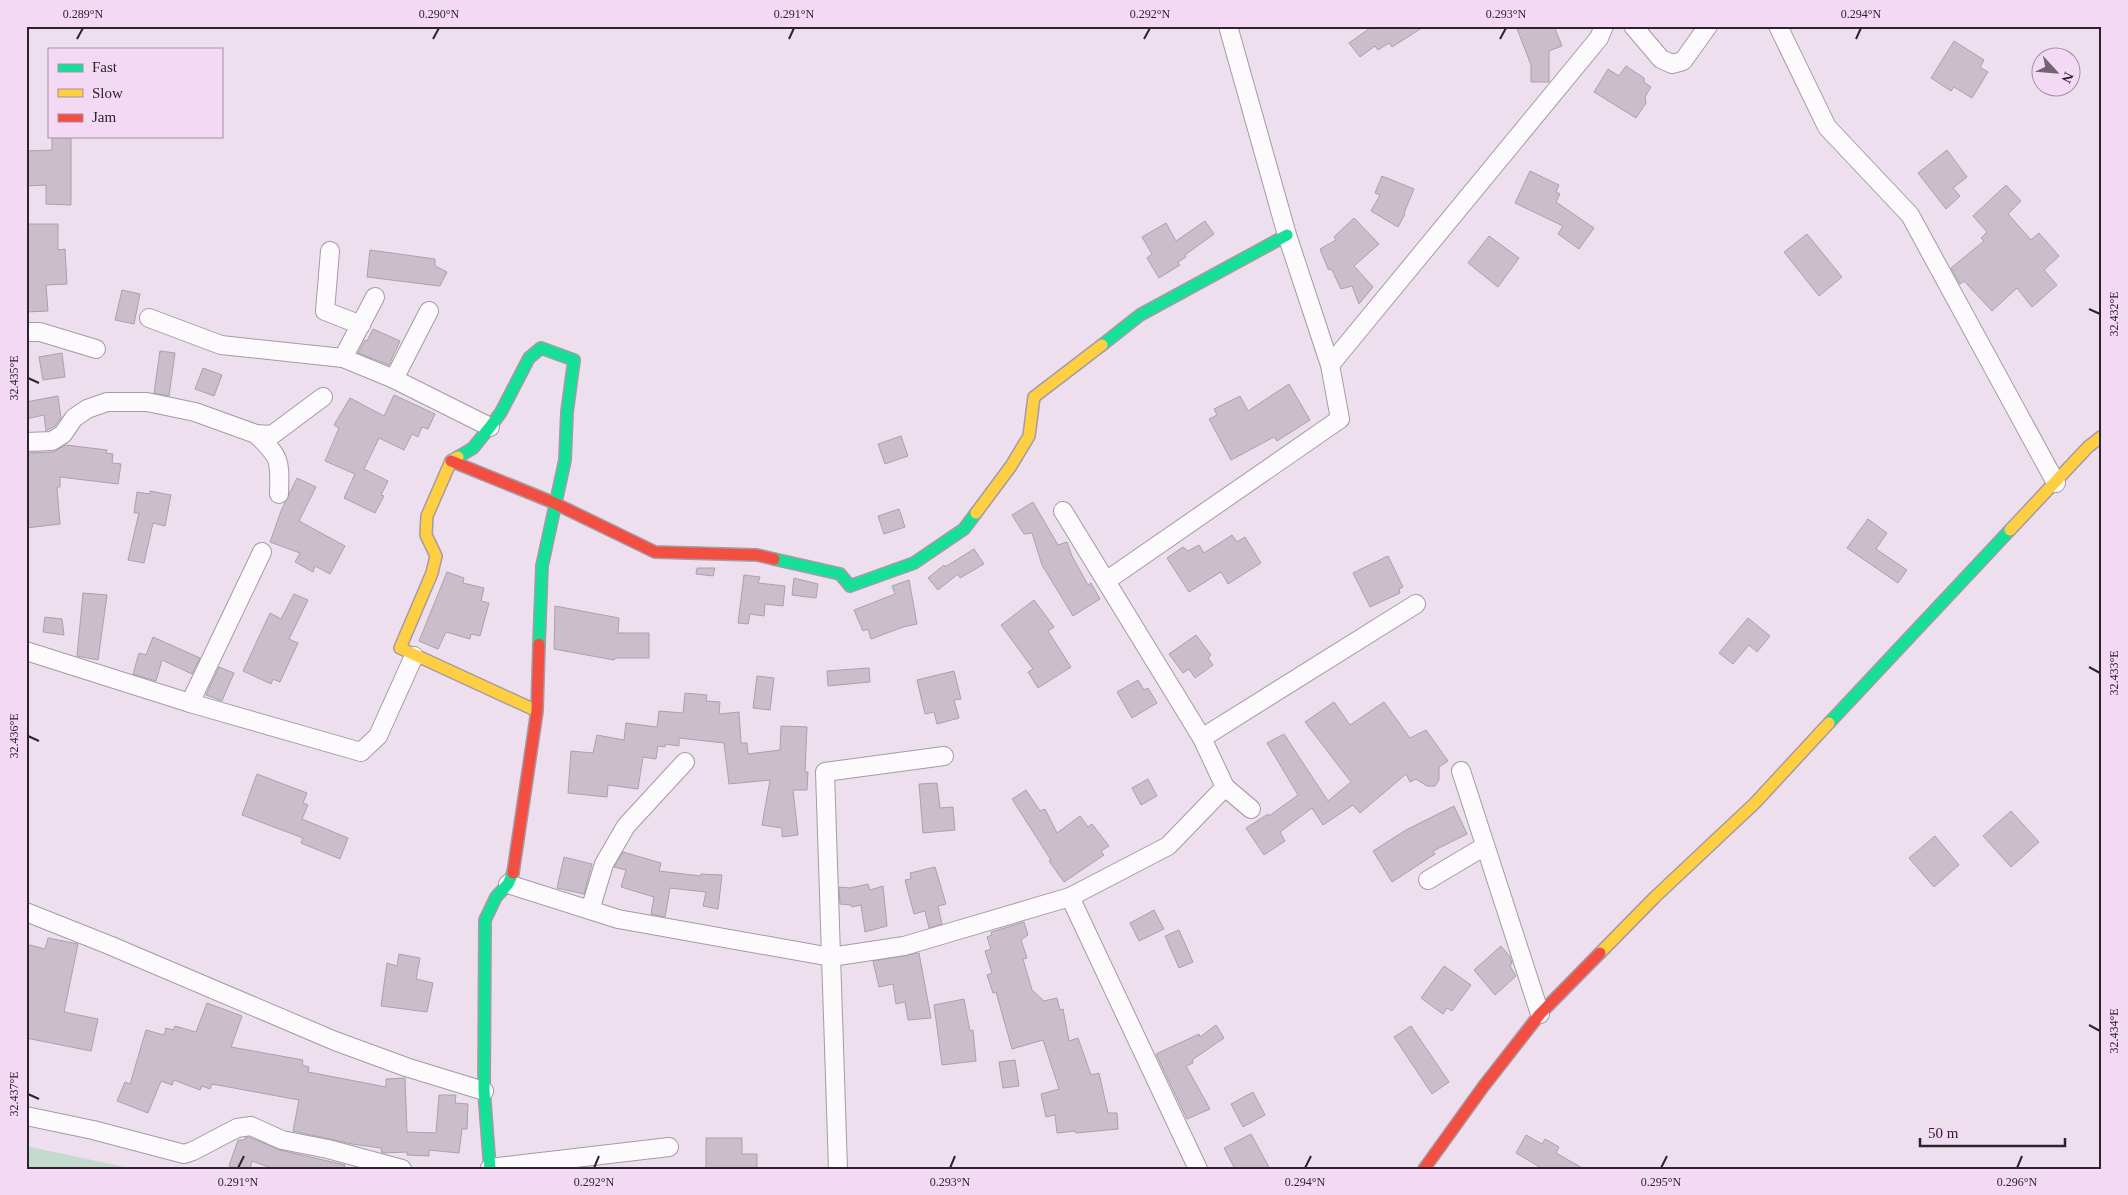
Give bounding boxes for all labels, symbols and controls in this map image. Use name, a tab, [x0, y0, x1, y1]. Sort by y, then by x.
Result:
text: 0.289°N	[63, 7, 104, 21]
text: 0.290°N	[419, 7, 460, 21]
text: 0.291°N	[774, 7, 815, 21]
text: 0.292°N	[1130, 7, 1171, 21]
text: 0.293°N	[1486, 7, 1527, 21]
text: 0.294°N	[1841, 7, 1882, 21]
legend	[48, 48, 222, 138]
north arrow	[2030, 48, 2080, 98]
text: Fast	[92, 59, 118, 75]
text: N	[2058, 70, 2076, 85]
text: Slow	[92, 85, 123, 101]
text: Jam	[92, 109, 116, 125]
text: 32.432°E	[2107, 291, 2121, 337]
text: 32.435°E	[7, 355, 21, 401]
text: 32.433°E	[2107, 650, 2121, 696]
text: 32.436°E	[7, 713, 21, 759]
text: 32.434°E	[2107, 1008, 2121, 1054]
text: 32.437°E	[7, 1071, 21, 1117]
scale bar	[1920, 1115, 2066, 1147]
text: 50 m	[1928, 1125, 1959, 1141]
text: 0.291°N	[218, 1175, 259, 1189]
text: 0.292°N	[574, 1175, 615, 1189]
text: 0.293°N	[930, 1175, 971, 1189]
text: 0.294°N	[1285, 1175, 1326, 1189]
text: 0.295°N	[1641, 1175, 1682, 1189]
text: 0.296°N	[1997, 1175, 2038, 1189]

